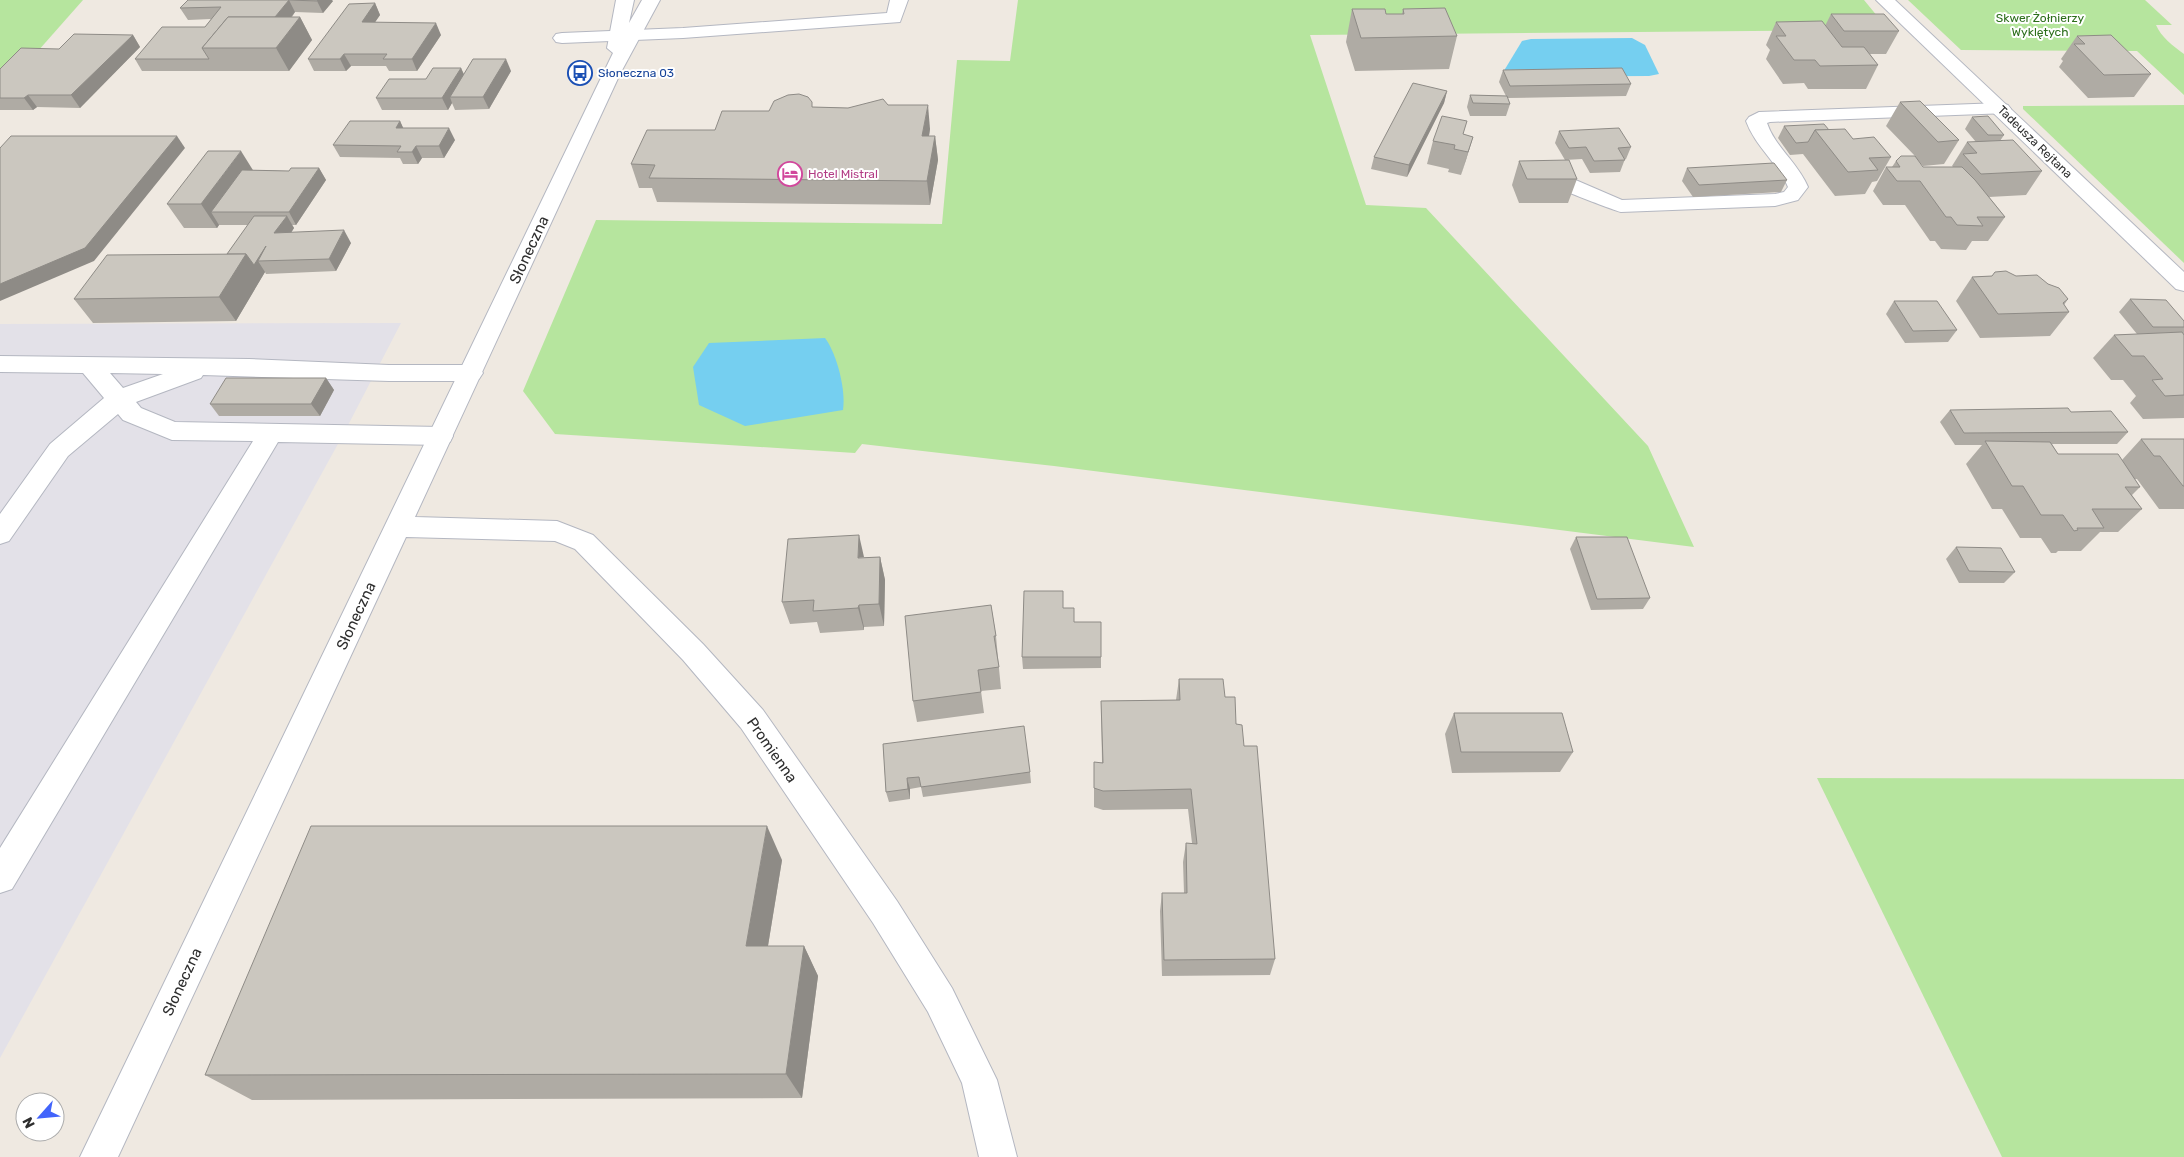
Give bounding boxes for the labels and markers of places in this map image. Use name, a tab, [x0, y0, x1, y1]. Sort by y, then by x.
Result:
bus stop icon: Słoneczna 03	[567, 60, 593, 86]
place label: Słoneczna 03	[598, 66, 674, 80]
hotel icon: Hotel Mistral	[777, 161, 803, 187]
place label: Hotel Mistral	[808, 167, 878, 181]

